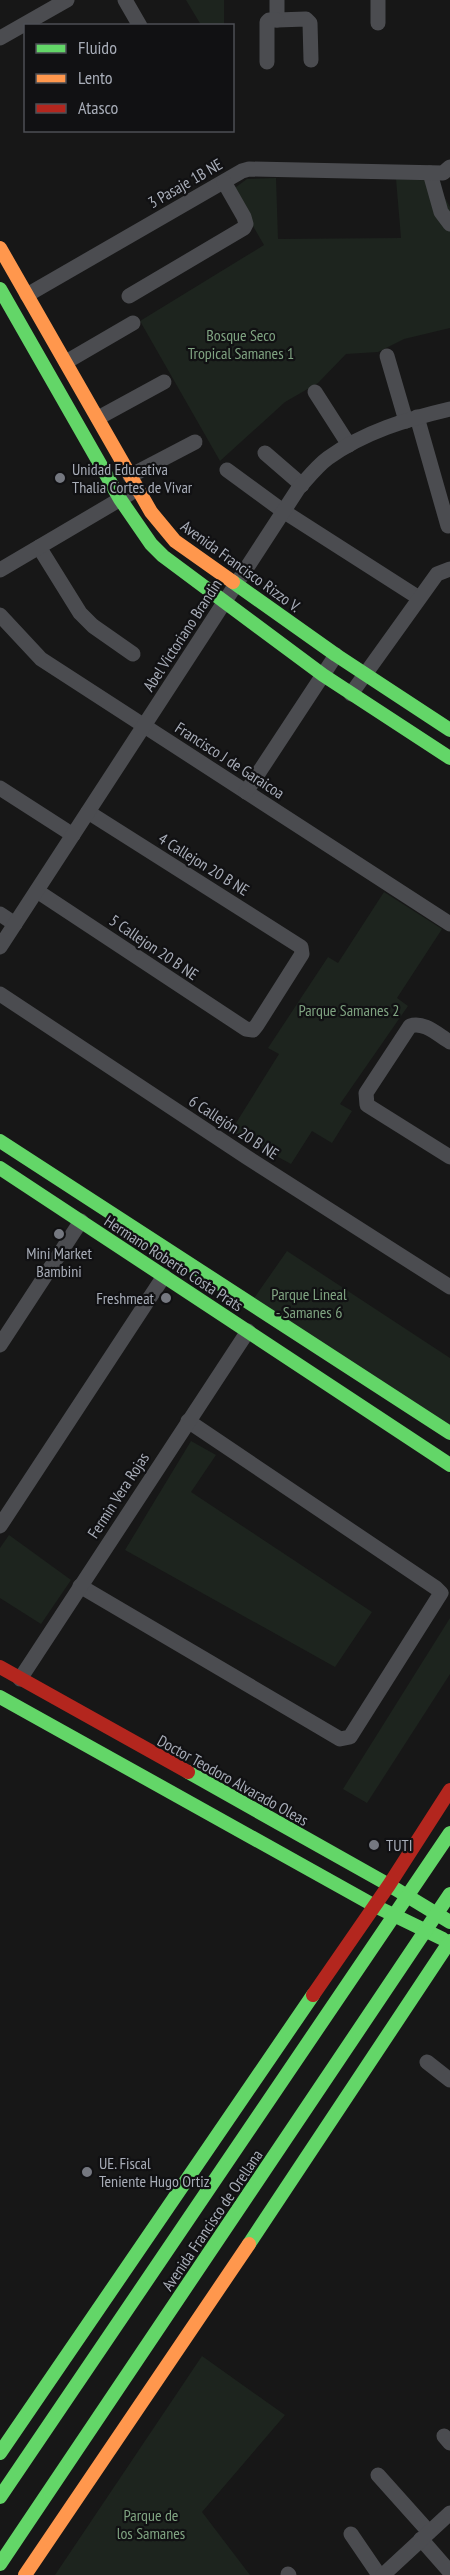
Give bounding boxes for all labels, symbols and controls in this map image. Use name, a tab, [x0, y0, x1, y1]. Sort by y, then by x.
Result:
legend	[24, 24, 234, 132]
text: Fluido	[78, 36, 117, 59]
text: Lento	[78, 66, 113, 89]
text: Atasco	[78, 96, 119, 119]
street label: 3 Pasaje 1B NE	[144, 154, 226, 212]
park label: Bosque Seco Tropical Samanes 1	[188, 325, 294, 363]
place label: Unidad Educativa Thalia Cortes de Vivar	[72, 459, 193, 497]
marker: Unidad Educativa Thalia Cortes de Vivar	[53, 471, 67, 485]
street label: Avenida Francisco Rizzo V.	[177, 516, 305, 616]
street label: Abel Victoriano Brandin	[138, 575, 226, 695]
street label: Francisco J de Garaicoa	[172, 717, 288, 803]
street label: 4 Callejon 20 B NE	[155, 828, 253, 900]
street label: 5 Callejon 20 B NE	[106, 910, 202, 984]
park label: Parque Samanes 2	[298, 1000, 400, 1020]
street label: 6 Callejón 20 B NE	[185, 1091, 283, 1164]
street label: Hermano Roberto Costa Prats	[101, 1211, 247, 1315]
marker: Mini Market Bambini	[52, 1227, 66, 1241]
place label: Mini Market Bambini	[26, 1243, 92, 1281]
park label: Parque Lineal - Samanes 6	[271, 1284, 347, 1322]
place label: Freshmeat	[96, 1288, 155, 1308]
marker: Freshmeat	[159, 1291, 173, 1305]
street label: Fermin Vera Rojas	[83, 1448, 153, 1542]
street label: Doctor Teodoro Alvarado Oleas	[154, 1730, 312, 1830]
place label: TUTI	[386, 1835, 412, 1855]
marker: TUTI	[367, 1838, 381, 1852]
street label: Avenida Francisco de Orellana	[157, 2146, 267, 2294]
place label: UE. Fiscal Teniente Hugo Ortiz	[99, 2153, 210, 2191]
marker: UE. Fiscal Teniente Hugo Ortiz	[80, 2165, 94, 2179]
park label: Parque de los Samanes	[117, 2505, 185, 2543]

